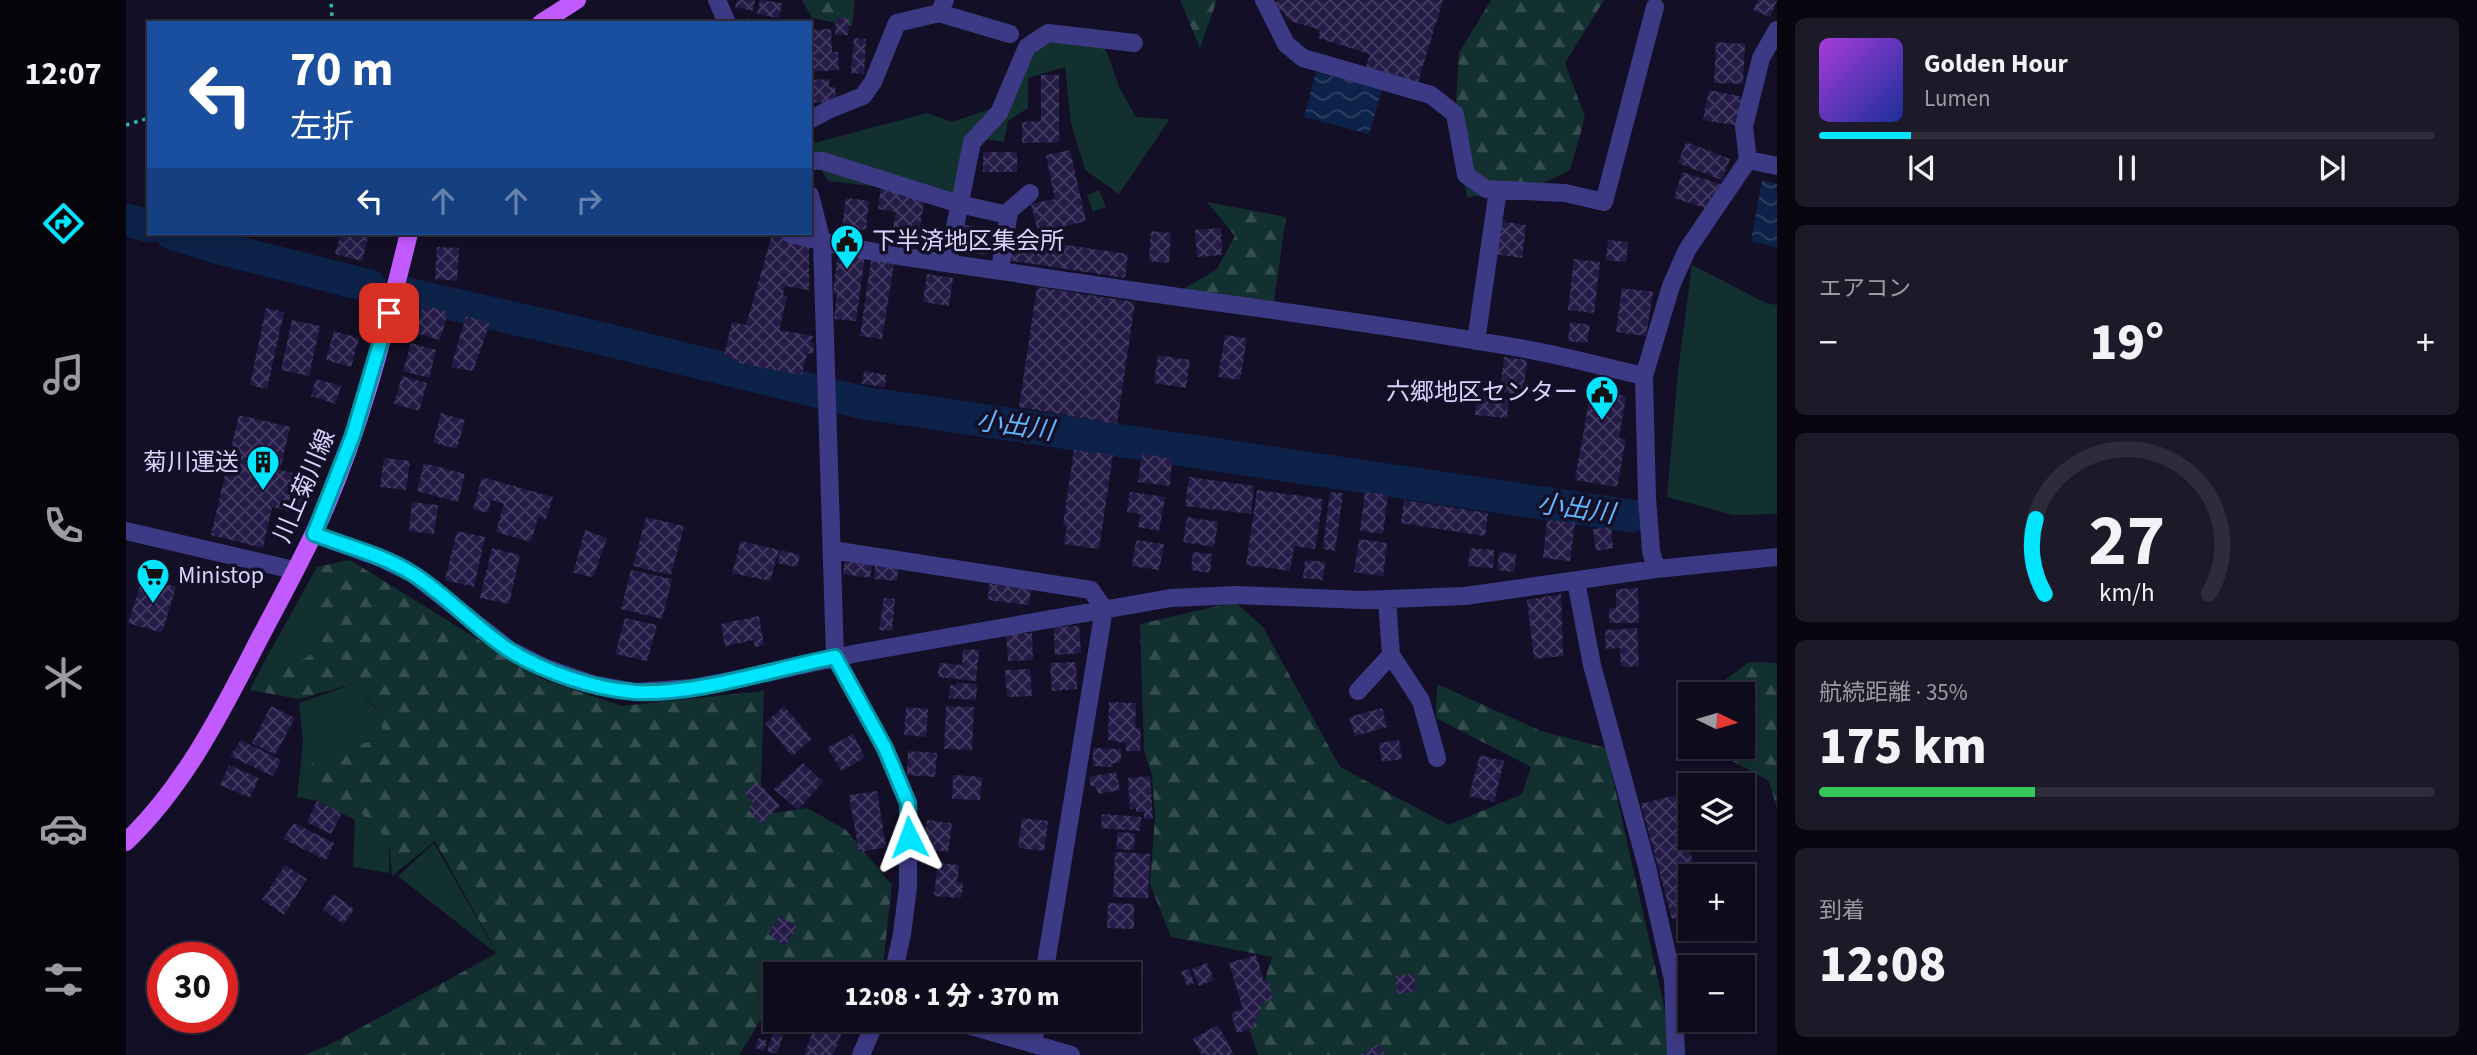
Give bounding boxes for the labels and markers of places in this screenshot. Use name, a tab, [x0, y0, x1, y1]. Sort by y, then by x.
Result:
public building icon: 下半済地区集会所	[828, 222, 866, 271]
place label: 下半済地区集会所	[872, 224, 1064, 259]
pin	[359, 283, 419, 343]
public building icon: 六郷地区センター	[1583, 373, 1621, 422]
place label: 六郷地区センター	[1386, 375, 1578, 410]
building icon: 菊川運送	[244, 443, 282, 492]
place label: 菊川運送	[143, 445, 239, 480]
supermarket icon: Ministop	[134, 556, 172, 605]
place label: Ministop	[178, 558, 264, 593]

